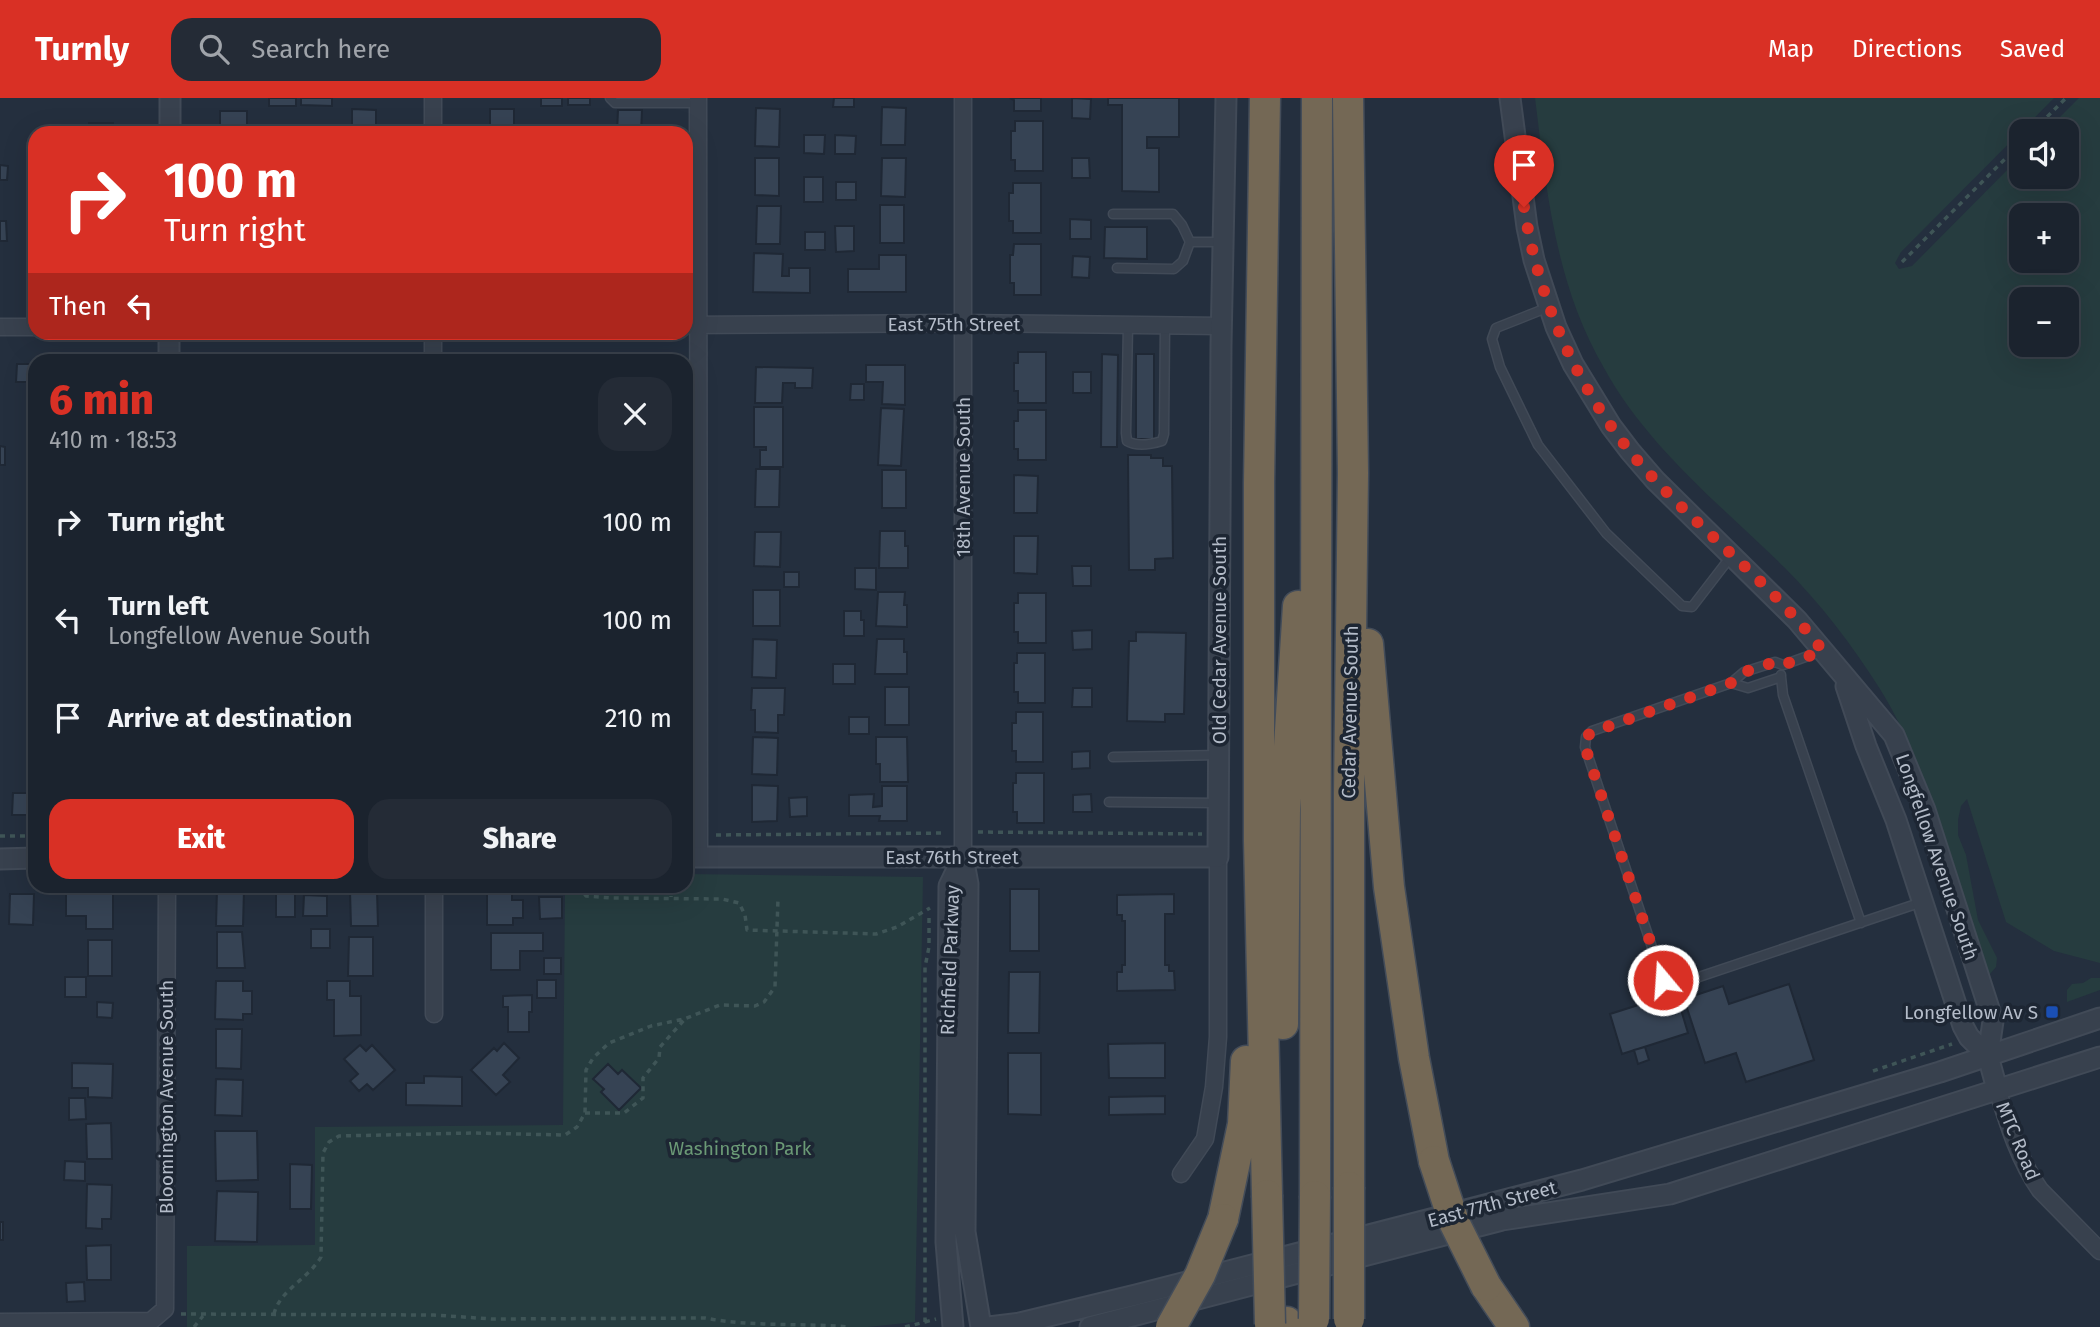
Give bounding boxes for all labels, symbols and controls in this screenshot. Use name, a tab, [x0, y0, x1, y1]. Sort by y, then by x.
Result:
search box	[171, 18, 661, 81]
text: Turnly	[35, 29, 129, 69]
icon: search	[195, 30, 233, 68]
text: Search here	[251, 34, 390, 65]
text: Map	[1768, 35, 1814, 63]
text: Directions	[1852, 35, 1962, 63]
text: Saved	[2000, 35, 2065, 63]
map controls	[2009, 119, 2079, 357]
button: sound	[2009, 119, 2079, 189]
pin	[1494, 135, 1554, 207]
icon: arrive	[1505, 146, 1543, 184]
text: 100 m	[164, 151, 297, 210]
icon: right	[49, 154, 140, 245]
button: +	[2009, 203, 2079, 273]
text: Turn right	[164, 211, 306, 249]
icon: left	[121, 287, 159, 325]
button: −	[2009, 287, 2079, 357]
text: Then	[49, 291, 107, 322]
street label: East 75th Street	[888, 313, 1021, 336]
text: 6 min	[49, 375, 154, 425]
button: close	[598, 377, 672, 451]
street label: 18th Avenue South	[952, 397, 975, 557]
text: 410 m · 18:53	[49, 426, 177, 454]
icon: right	[49, 503, 87, 541]
text: Turn right	[108, 507, 225, 538]
text: 100 m	[603, 507, 672, 538]
street label: Old Cedar Avenue South	[1208, 536, 1231, 744]
text: Turn left	[108, 591, 209, 622]
icon: left	[49, 601, 87, 639]
text: 100 m	[603, 605, 672, 636]
text: Longfellow Avenue South	[108, 622, 371, 650]
street label: Cedar Avenue South	[1337, 625, 1363, 799]
icon: arrive	[49, 699, 87, 737]
text: Arrive at destination	[108, 703, 352, 734]
text: 210 m	[605, 703, 672, 734]
street label: Longfellow Avenue South	[1891, 751, 1983, 963]
button: Exit	[49, 799, 354, 879]
button: Share	[368, 799, 672, 879]
street label: East 76th Street	[885, 846, 1019, 869]
street label: Richfield Parkway	[936, 884, 964, 1036]
position arrow	[1626, 943, 1700, 1017]
street label: Bloomington Avenue South	[155, 980, 178, 1214]
place label: Longfellow Av S	[1904, 1001, 2038, 1024]
marker: Longfellow Av S	[2044, 1004, 2060, 1020]
street label: MTC Road	[1991, 1098, 2045, 1184]
park label: Washington Park	[669, 1137, 812, 1160]
street label: East 77th Street	[1425, 1176, 1559, 1232]

